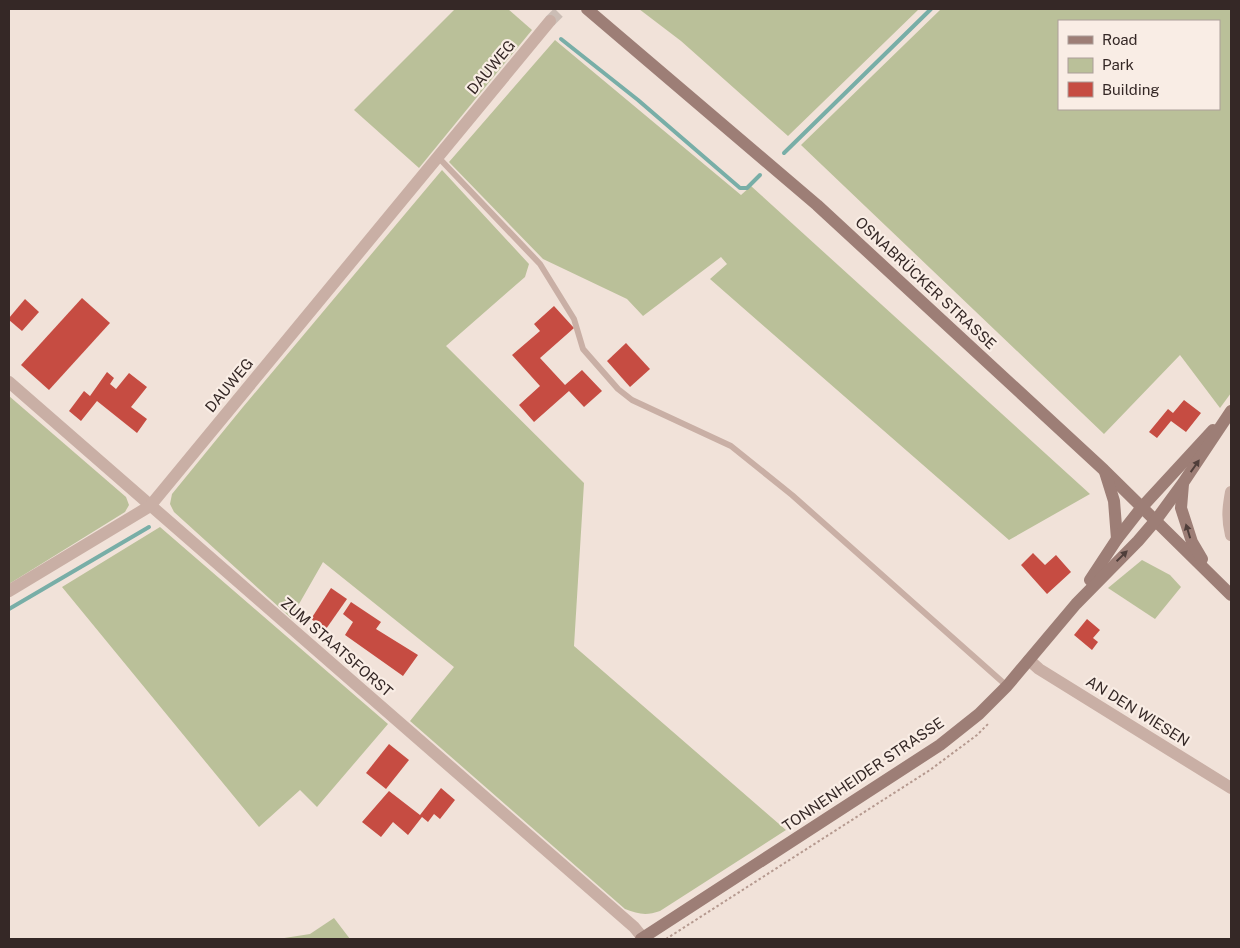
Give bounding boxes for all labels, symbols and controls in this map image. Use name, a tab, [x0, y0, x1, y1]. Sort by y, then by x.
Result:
legend	[1058, 20, 1220, 110]
text: Road	[1102, 31, 1138, 48]
street label: DAUWEG	[464, 37, 518, 97]
text: Park	[1102, 56, 1134, 73]
text: Building	[1102, 81, 1160, 98]
street label: OSNABRÜCKER STRASSE	[852, 213, 1001, 353]
street label: DAUWEG	[202, 355, 256, 415]
one-way arrow	[1190, 459, 1200, 473]
one-way arrow	[1184, 524, 1192, 539]
one-way arrow	[1116, 550, 1128, 562]
street label: ZUM STAATSFORST	[278, 594, 396, 700]
street label: AN DEN WIESEN	[1083, 672, 1193, 750]
street label: TONNENHEIDER STRASSE	[779, 714, 947, 834]

